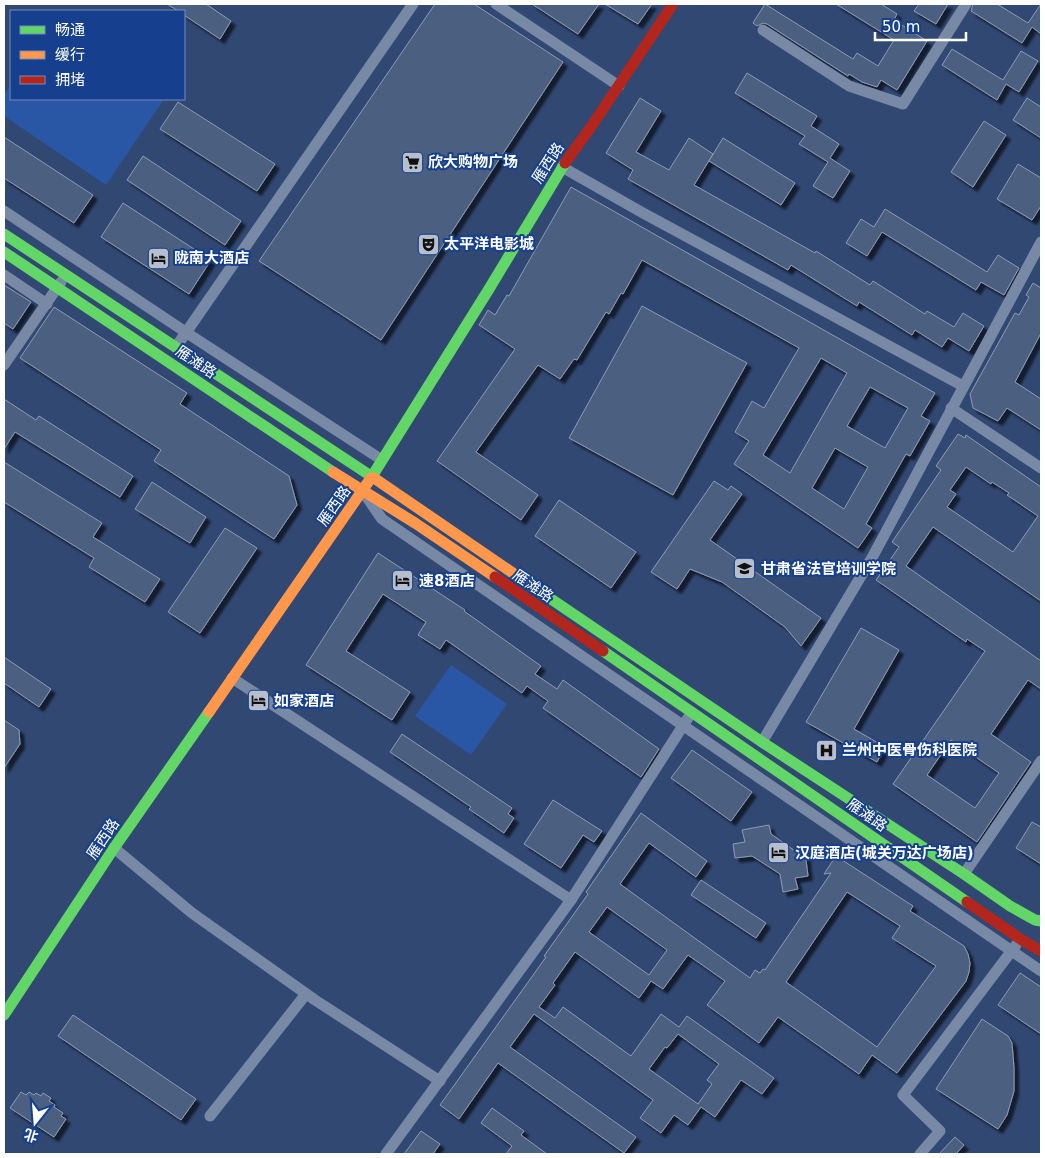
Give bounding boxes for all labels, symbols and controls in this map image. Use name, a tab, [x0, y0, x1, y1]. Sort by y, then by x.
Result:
legend	[10, 10, 185, 100]
scale bar	[875, 10, 966, 42]
text: 50 m	[882, 18, 920, 36]
text: 畅通	[55, 21, 85, 39]
text: 缓行	[55, 46, 85, 64]
text: 拥堵	[55, 71, 85, 89]
street label: 雁西路	[528, 139, 568, 187]
supermarket icon: 欣大购物广场	[400, 150, 424, 174]
place label: 欣大购物广场	[428, 153, 518, 171]
theatre icon: 太平洋电影城	[416, 232, 440, 256]
place label: 太平洋电影城	[444, 235, 534, 253]
hotel icon: 陇南大酒店	[146, 246, 170, 270]
place label: 陇南大酒店	[174, 249, 249, 267]
street label: 雁滩路	[172, 342, 220, 382]
street label: 雁西路	[314, 482, 354, 530]
school or university icon: 甘肃省法官培训学院	[733, 557, 757, 581]
place label: 甘肃省法官培训学院	[761, 560, 896, 578]
street label: 雁滩路	[509, 566, 557, 606]
hotel icon: 速8酒店	[391, 569, 415, 593]
place label: 速8酒店	[419, 572, 474, 590]
hotel icon: 如家酒店	[246, 689, 270, 713]
place label: 如家酒店	[274, 692, 334, 710]
hospital icon: 兰州中医骨伤科医院	[814, 738, 838, 762]
place label: 兰州中医骨伤科医院	[842, 741, 977, 759]
street label: 雁滩路	[843, 795, 891, 835]
street label: 雁西路	[83, 815, 123, 863]
hotel icon: 汉庭酒店(城关万达广场店)	[767, 841, 791, 865]
place label: 汉庭酒店(城关万达广场店)	[795, 844, 974, 862]
north arrow	[10, 1098, 60, 1148]
text: 北	[22, 1126, 40, 1145]

